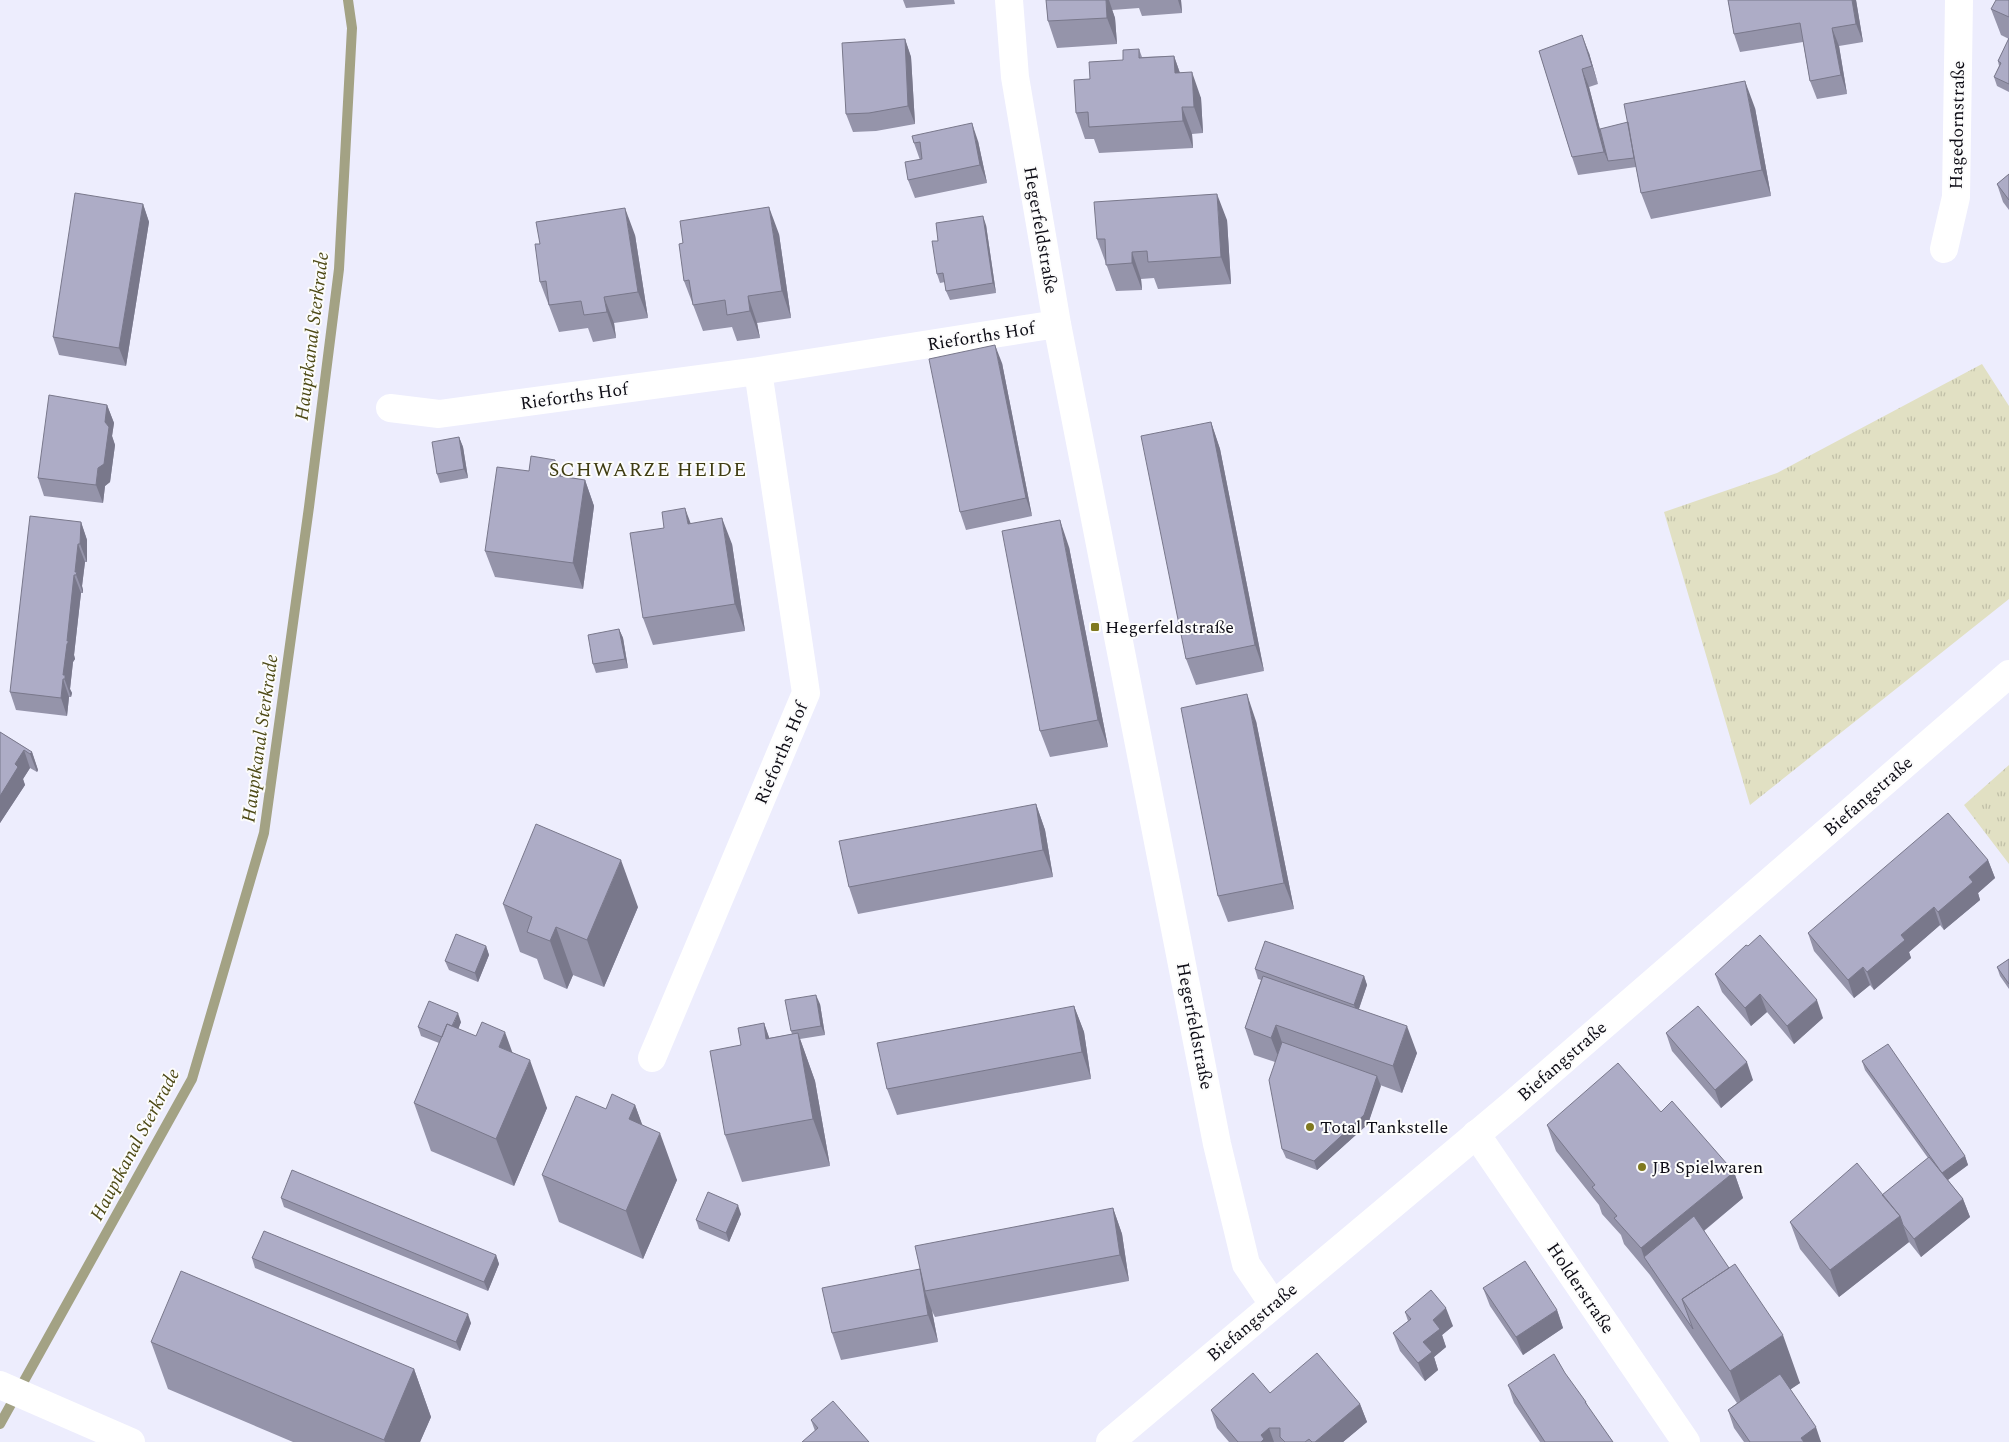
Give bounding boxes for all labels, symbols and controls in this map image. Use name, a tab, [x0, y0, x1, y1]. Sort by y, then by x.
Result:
street label: Hagedornstraße	[1943, 60, 1972, 190]
street label: Hegerfeldstraße	[1016, 164, 1065, 296]
water label: Hauptkanal Sterkrade	[288, 250, 337, 422]
street label: Rieforths Hof	[925, 314, 1039, 358]
street label: Rieforths Hof	[518, 375, 632, 417]
district label: SCHWARZE HEIDE	[549, 455, 747, 485]
place label: Hegerfeldstraße	[1105, 614, 1234, 641]
marker: Hegerfeldstraße	[1089, 621, 1101, 633]
water label: Hauptkanal Sterkrade	[234, 652, 287, 824]
street label: Rieforths Hof	[748, 696, 816, 809]
street label: Biefangstraße	[1818, 750, 1919, 843]
street label: Hegerfeldstraße	[1169, 960, 1220, 1092]
street label: Biefangstraße	[1512, 1015, 1613, 1108]
water label: Hauptkanal Sterkrade	[83, 1063, 188, 1226]
place label: Total Tankstelle	[1320, 1114, 1448, 1141]
marker: Total Tankstelle	[1304, 1121, 1316, 1133]
place label: JB Spielwaren	[1652, 1154, 1763, 1181]
marker: JB Spielwaren	[1636, 1161, 1648, 1173]
street label: Holderstraße	[1540, 1237, 1621, 1340]
street label: Biefangstraße	[1201, 1276, 1304, 1368]

